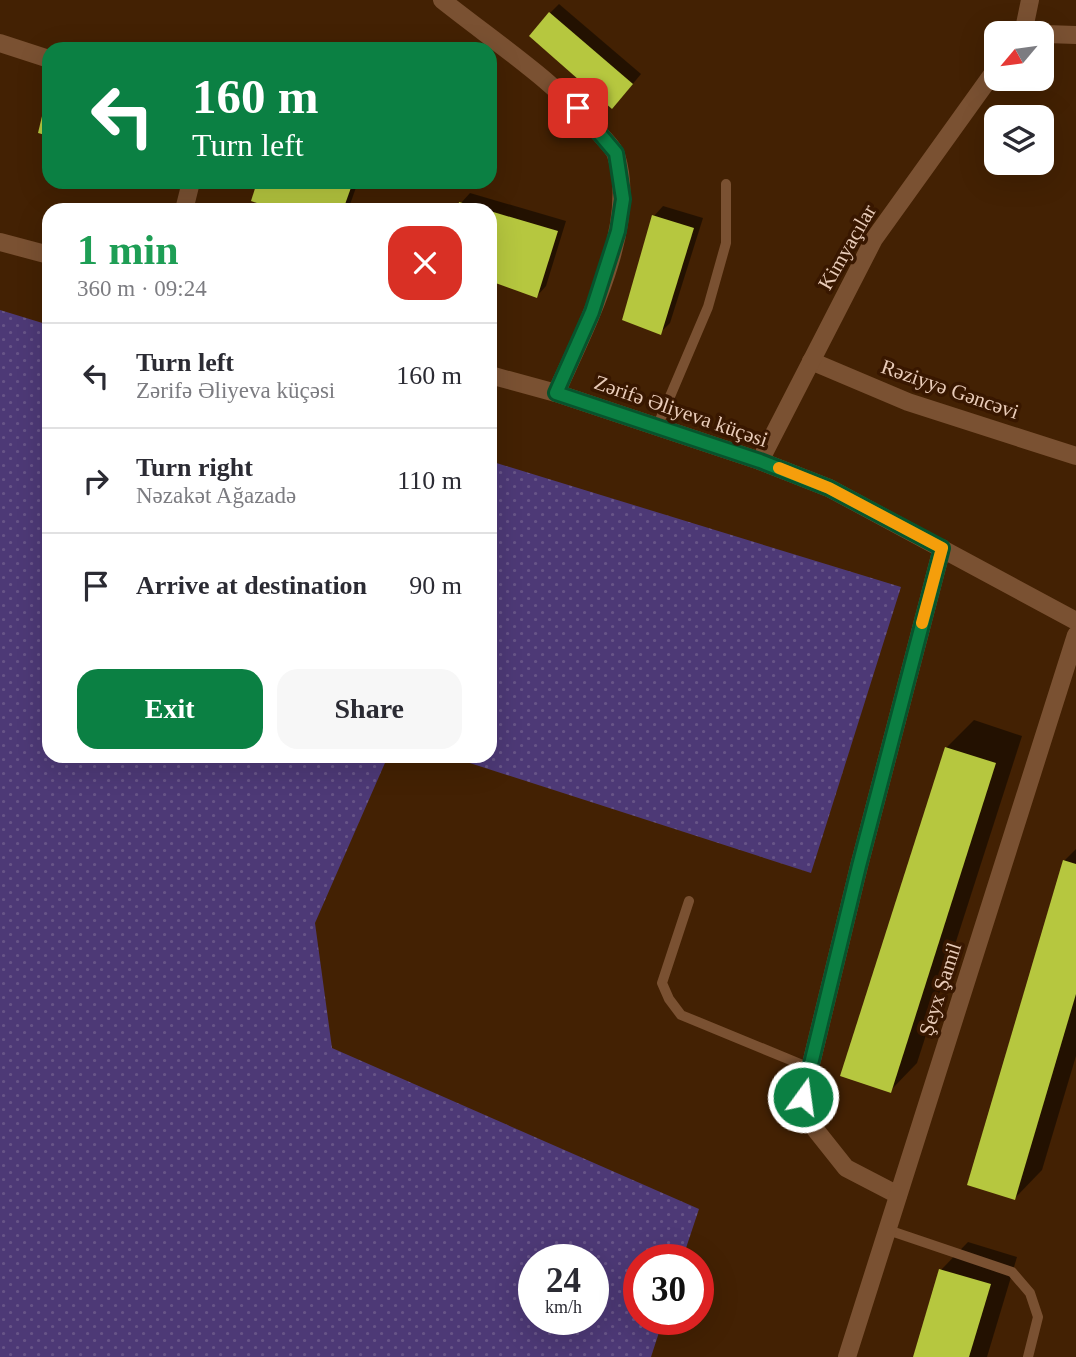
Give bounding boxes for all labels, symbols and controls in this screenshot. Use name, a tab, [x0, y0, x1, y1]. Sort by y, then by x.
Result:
north arrow	[984, 21, 1054, 91]
map controls	[984, 21, 1054, 175]
text: 160 m	[192, 69, 319, 124]
icon: left	[77, 70, 168, 161]
pin	[548, 78, 608, 138]
icon: arrive	[559, 89, 597, 127]
button: layers	[984, 105, 1054, 175]
text: Turn left	[192, 127, 304, 163]
street label: Kimyaçılar	[813, 200, 881, 294]
button: close	[388, 226, 462, 300]
text: 1 min	[77, 227, 179, 273]
text: 360 m · 09:24	[77, 276, 207, 301]
text: Turn left	[136, 348, 234, 377]
street label: Rəziyyə Gəncəvi	[878, 354, 1022, 424]
icon: left	[77, 357, 115, 395]
text: 160 m	[396, 361, 462, 390]
street label: Zərifə Əliyeva küçəsi	[591, 370, 771, 452]
text: Zərifə Əliyeva küçəsi	[136, 378, 335, 403]
text: Turn right	[136, 453, 253, 482]
icon: right	[77, 462, 115, 500]
text: 110 m	[397, 466, 462, 495]
text: Nəzakət Ağazadə	[136, 483, 296, 508]
icon: arrive	[77, 567, 115, 605]
text: Arrive at destination	[136, 571, 367, 600]
text: 90 m	[409, 571, 462, 600]
button: Exit	[77, 669, 263, 749]
button: Share	[277, 669, 462, 749]
street label: Şeyx Şamil	[914, 939, 966, 1038]
position arrow	[766, 1060, 840, 1134]
speed limit sign: 30	[623, 1244, 714, 1335]
text: 24	[546, 1261, 581, 1300]
text: km/h	[545, 1297, 582, 1317]

